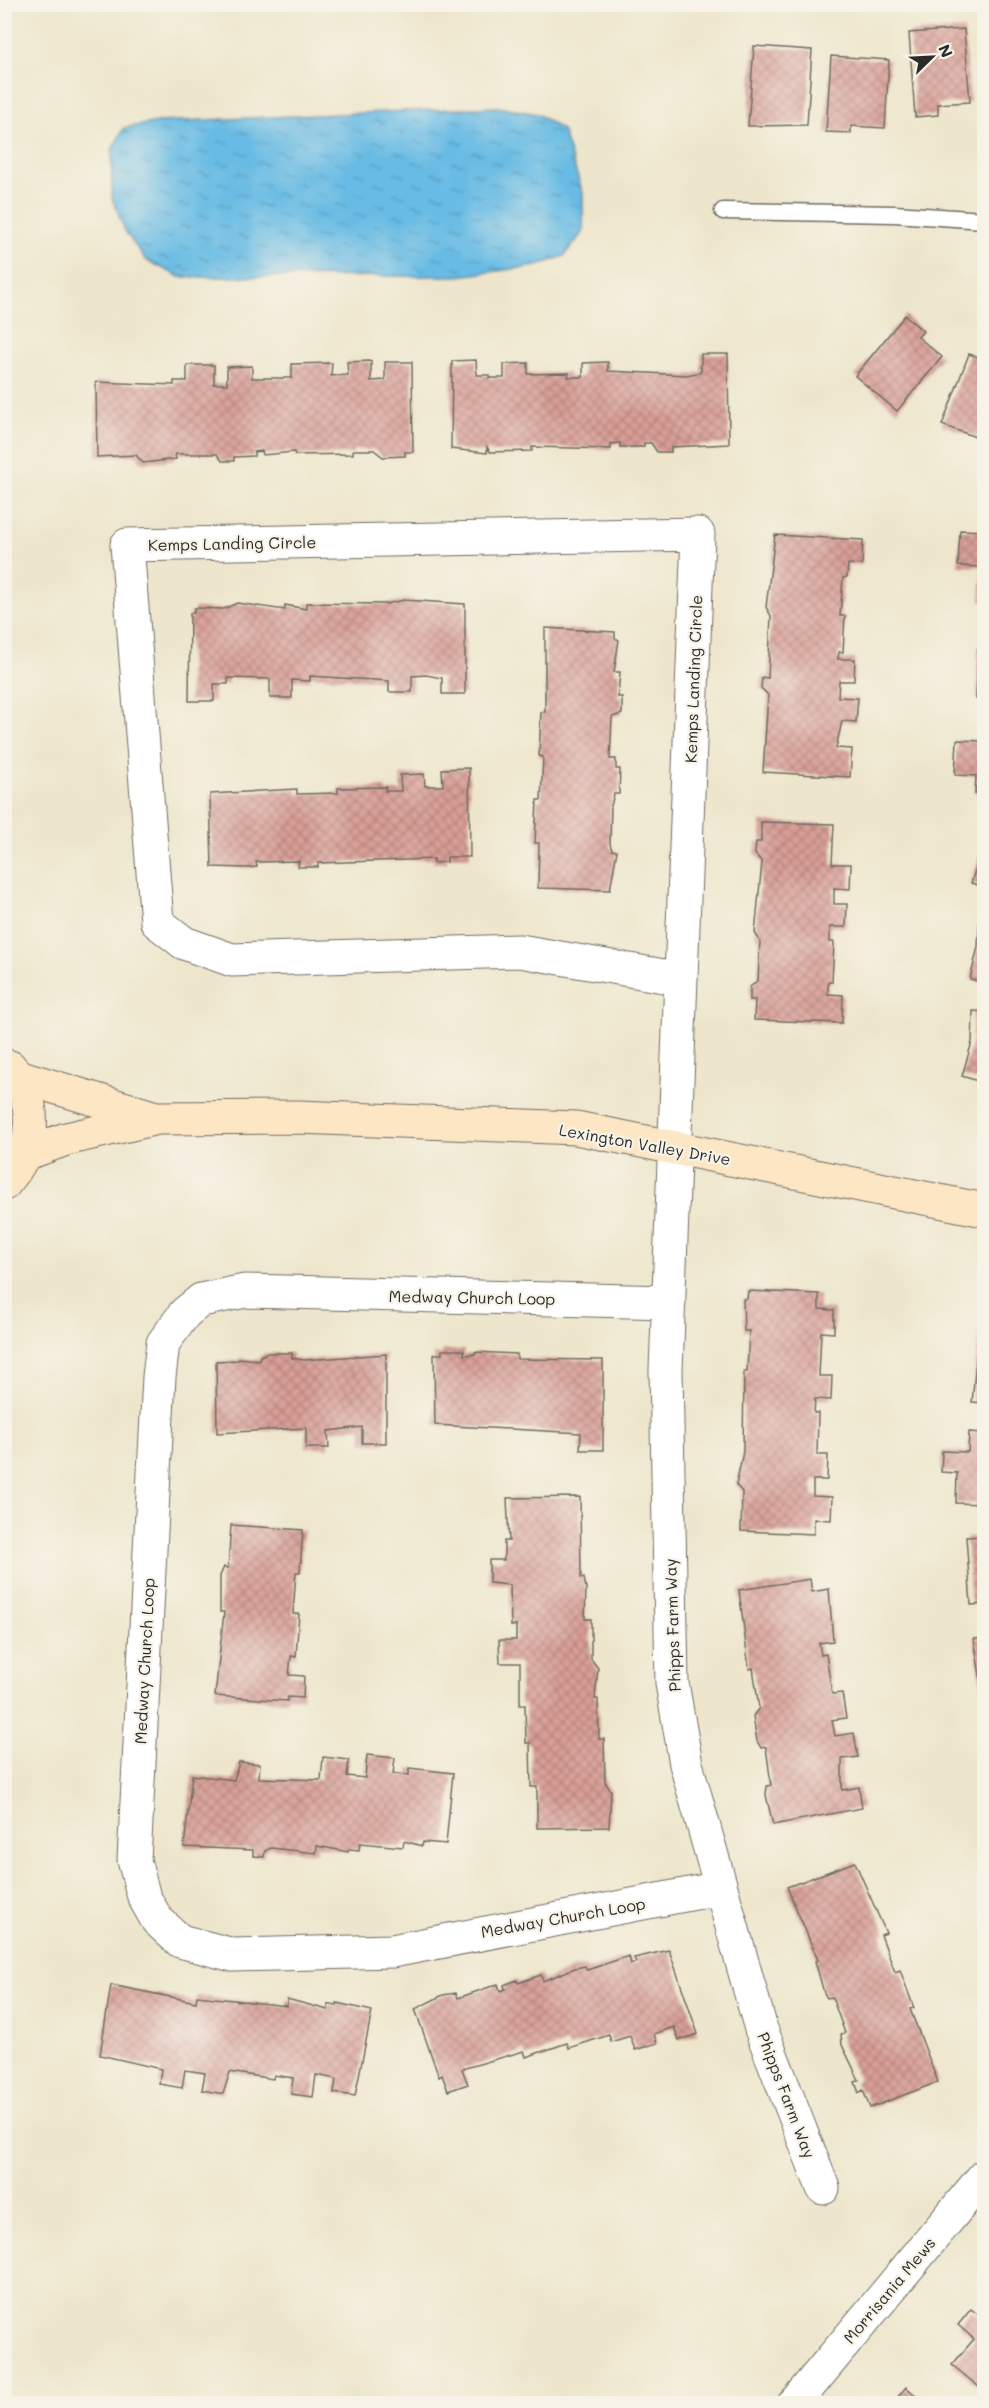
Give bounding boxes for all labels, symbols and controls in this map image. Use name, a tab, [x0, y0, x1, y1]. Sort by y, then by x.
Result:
north arrow	[902, 27, 962, 87]
text: N	[934, 41, 958, 61]
street label: Kemps Landing Circle	[148, 531, 316, 555]
street label: Kemps Landing Circle	[680, 594, 706, 764]
street label: Lexington Valley Drive	[558, 1119, 732, 1169]
street label: Medway Church Loop	[388, 1285, 556, 1309]
street label: Phipps Farm Way	[659, 1558, 685, 1692]
street label: Medway Church Loop	[129, 1577, 159, 1745]
street label: Medway Church Loop	[479, 1892, 647, 1942]
street label: Phipps Farm Way	[753, 2029, 821, 2161]
street label: Morrisania Mews	[838, 2232, 940, 2348]

